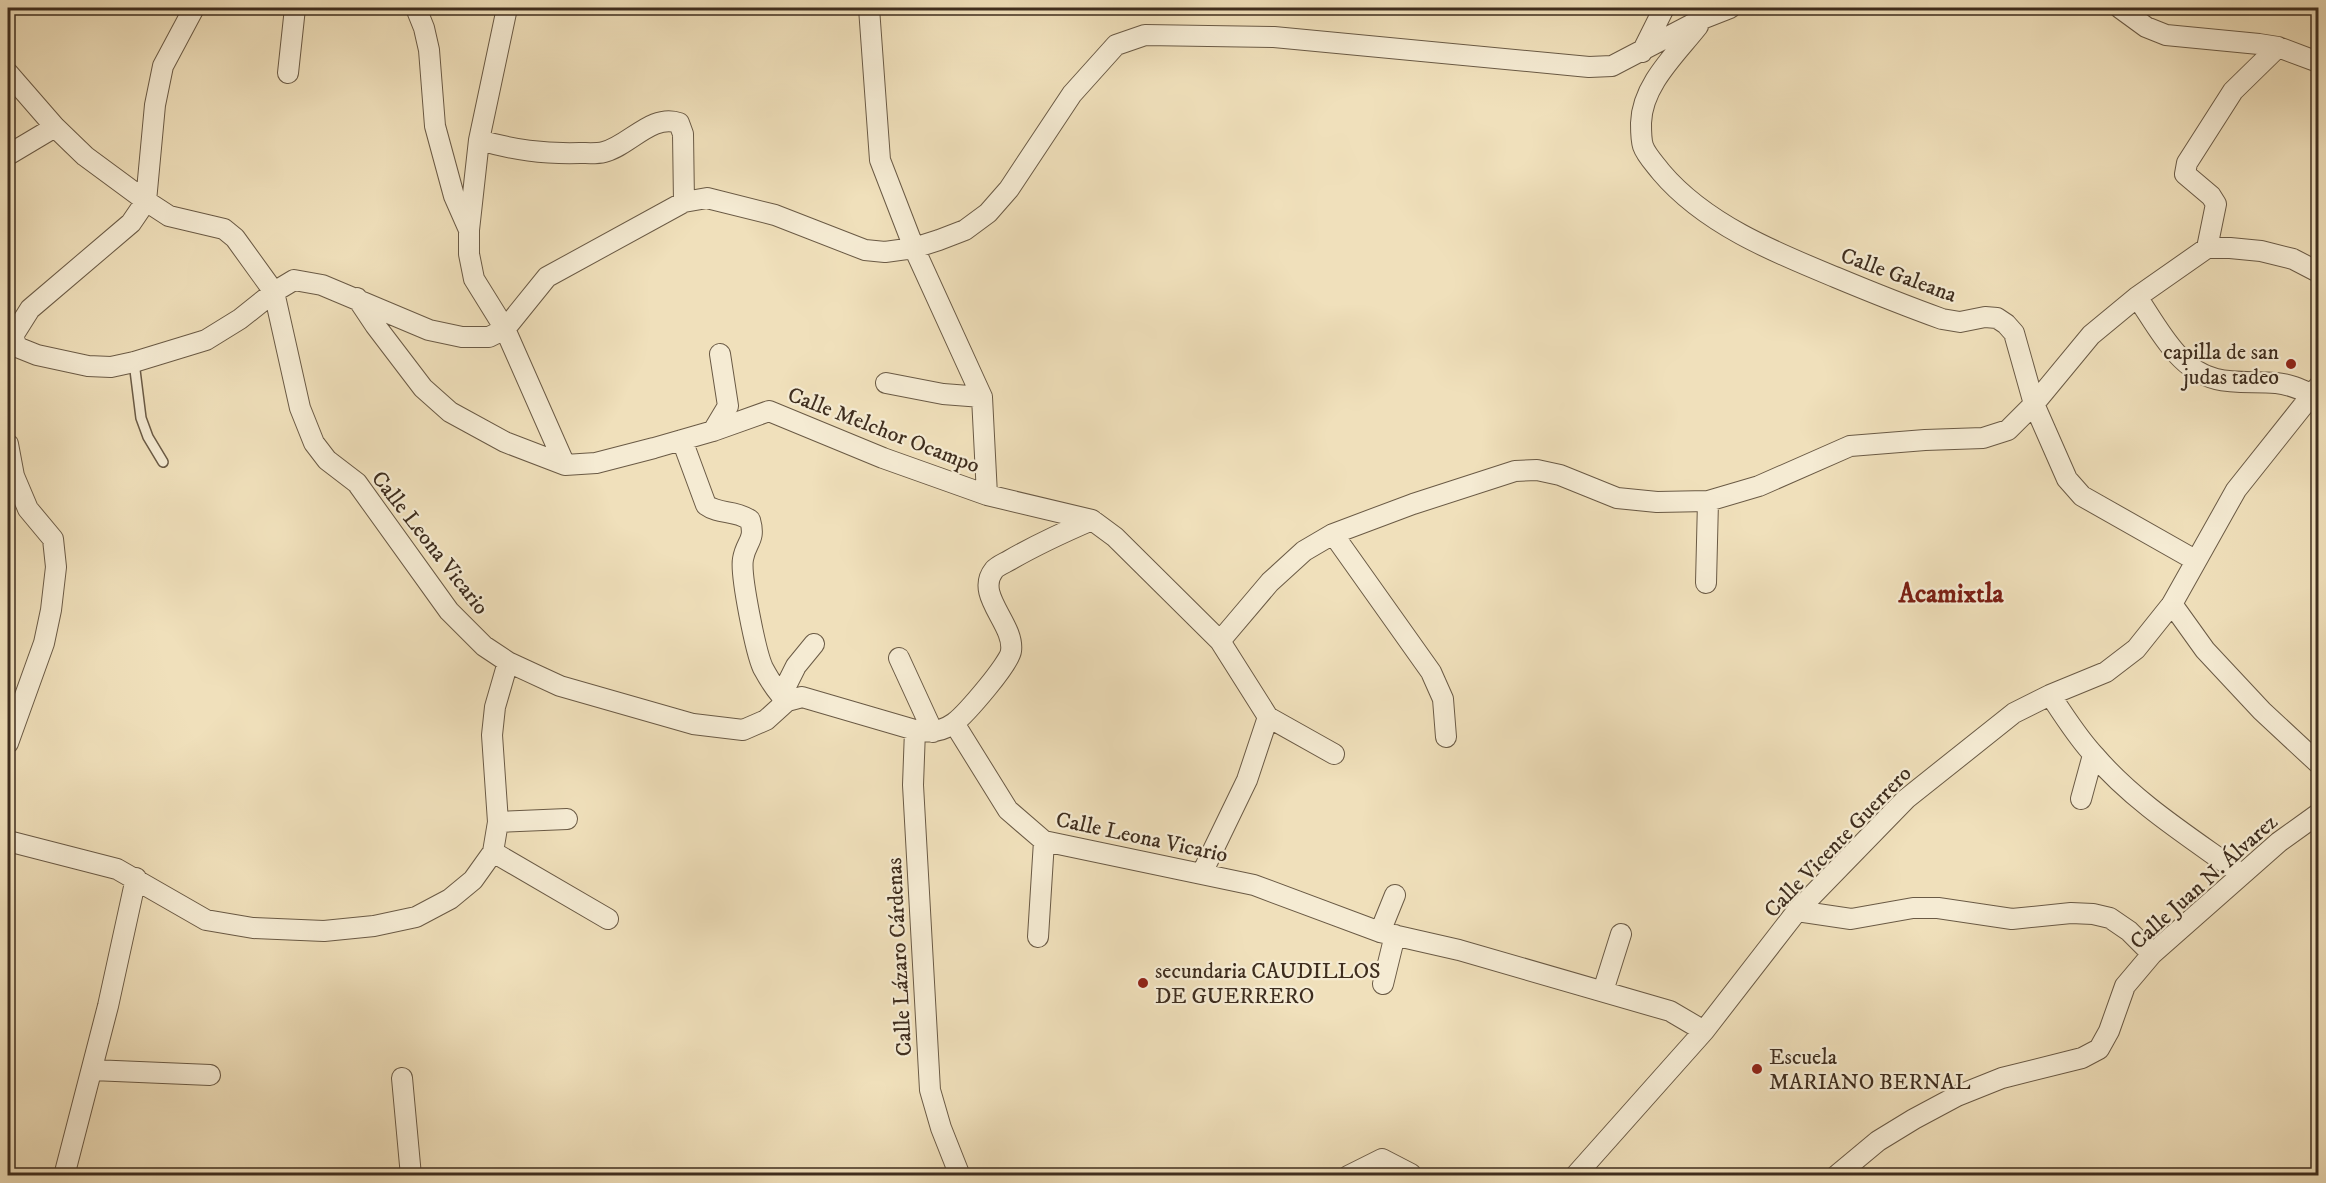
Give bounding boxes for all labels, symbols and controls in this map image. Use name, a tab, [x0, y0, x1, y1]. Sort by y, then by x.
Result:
street label: Calle Galeana	[1837, 242, 1961, 309]
place label: capilla de san judas tadeo	[2163, 339, 2279, 391]
marker: capilla de san judas tadeo	[2284, 357, 2298, 371]
street label: Calle Melchor Ocampo	[784, 381, 983, 479]
street label: Calle Leona Vicario	[365, 466, 494, 620]
district label: Acamixtla	[1898, 578, 2004, 611]
street label: Calle Vicente Guerrero	[1759, 760, 1917, 924]
street label: Calle Leona Vicario	[1053, 806, 1230, 869]
street label: Calle Juan N. Álvarez	[2124, 808, 2284, 955]
street label: Calle Lázaro Cárdenas	[881, 857, 918, 1057]
place label: secundaria CAUDILLOS DE GUERRERO	[1155, 958, 1381, 1010]
marker: secundaria CAUDILLOS DE GUERRERO	[1136, 976, 1150, 990]
place label: Escuela MARIANO BERNAL	[1769, 1044, 1971, 1096]
marker: Escuela MARIANO BERNAL	[1750, 1062, 1764, 1076]

